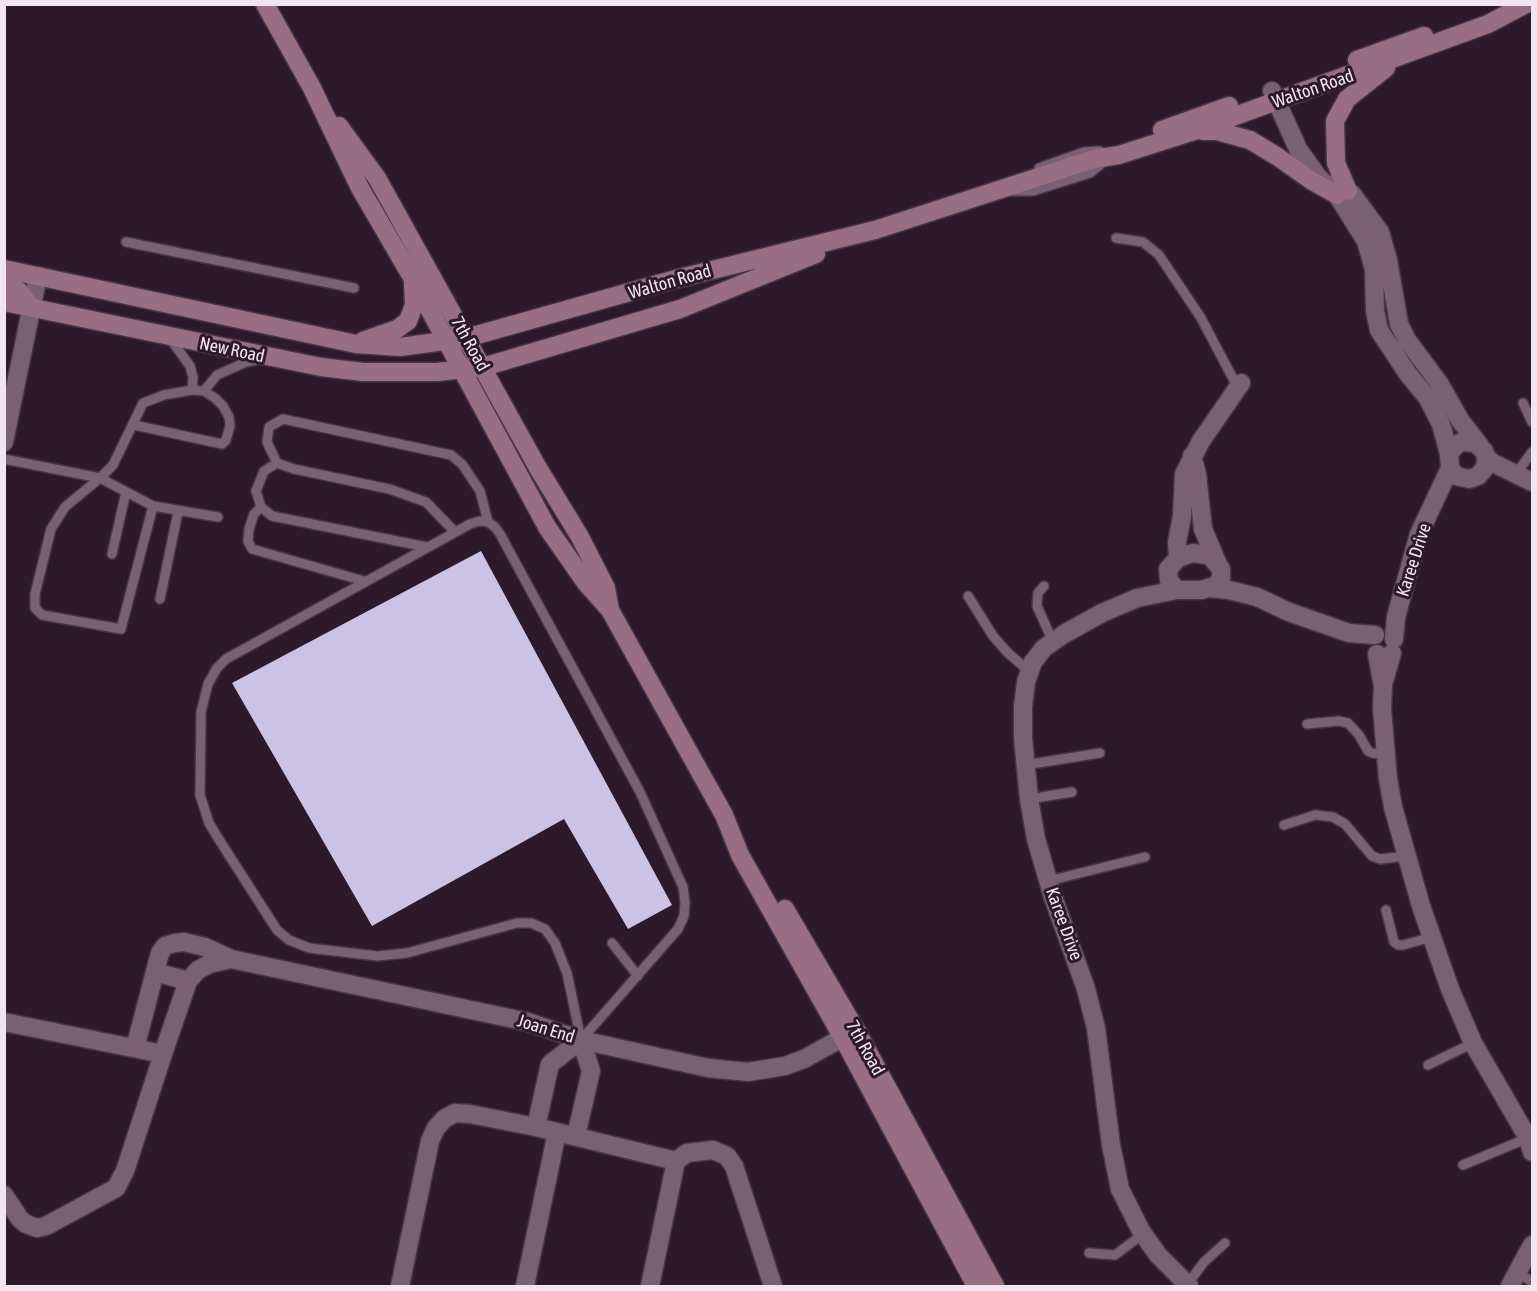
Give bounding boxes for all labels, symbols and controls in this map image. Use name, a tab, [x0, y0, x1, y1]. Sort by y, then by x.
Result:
street label: Walton Road	[1269, 65, 1357, 113]
street label: Walton Road	[626, 260, 714, 304]
street label: 7th Road	[446, 313, 494, 375]
street label: New Road	[197, 333, 267, 367]
street label: Karee Drive	[1392, 521, 1436, 599]
street label: Karee Drive	[1041, 885, 1087, 963]
street label: Joan End	[515, 1010, 577, 1048]
street label: 7th Road	[841, 1017, 889, 1079]

